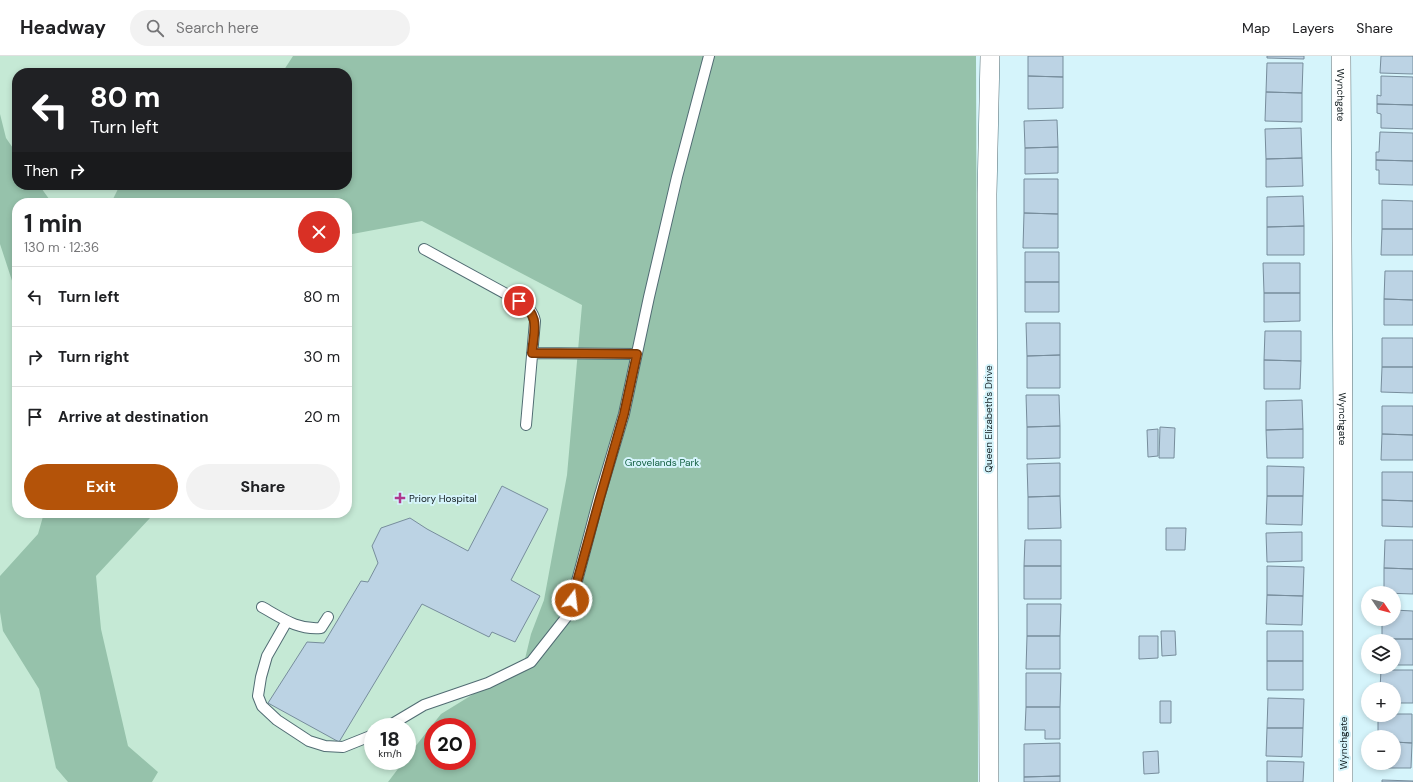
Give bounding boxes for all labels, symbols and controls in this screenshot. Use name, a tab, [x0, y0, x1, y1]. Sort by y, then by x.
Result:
search box	[130, 10, 410, 46]
text: Headway	[20, 15, 106, 40]
icon: search	[144, 17, 166, 39]
text: Search here	[176, 18, 259, 38]
text: Map	[1242, 19, 1270, 37]
text: Layers	[1292, 19, 1334, 37]
text: Share	[1356, 19, 1393, 37]
street label: Wynchgate	[1334, 69, 1347, 122]
text: 80 m	[90, 79, 160, 116]
icon: left	[24, 84, 76, 136]
text: Turn left	[90, 115, 159, 139]
icon: right	[66, 160, 88, 182]
text: Then	[24, 161, 58, 181]
text: 1 min	[24, 208, 82, 239]
button: close	[298, 211, 340, 253]
text: 130 m · 12:36	[24, 239, 99, 256]
pin	[502, 284, 536, 318]
icon: left	[24, 286, 46, 308]
text: Turn left	[58, 287, 119, 307]
text: 80 m	[303, 287, 340, 307]
icon: arrive	[508, 290, 530, 312]
icon: right	[24, 346, 46, 368]
text: Turn right	[58, 347, 129, 367]
text: 30 m	[304, 347, 340, 367]
street label: Queen Elizabeth's Drive	[982, 365, 995, 473]
street label: Wynchgate	[1336, 393, 1349, 446]
icon: arrive	[24, 406, 46, 428]
text: Arrive at destination	[58, 407, 209, 427]
text: 20 m	[304, 407, 340, 427]
park label: Grovelands Park	[625, 456, 699, 469]
button: Exit	[24, 464, 178, 510]
button: Share	[186, 464, 340, 510]
marker: Priory Hospital	[394, 492, 406, 504]
place label: Priory Hospital	[409, 492, 477, 505]
position arrow	[551, 579, 593, 621]
north arrow	[1361, 586, 1401, 626]
map controls	[1361, 586, 1401, 770]
button: layers	[1361, 634, 1401, 674]
button: +	[1361, 682, 1401, 722]
street label: Wynchgate	[1337, 716, 1350, 769]
speed limit sign: 20	[424, 718, 476, 770]
text: 18	[380, 726, 400, 752]
button: −	[1361, 730, 1401, 770]
text: km/h	[378, 747, 402, 760]

